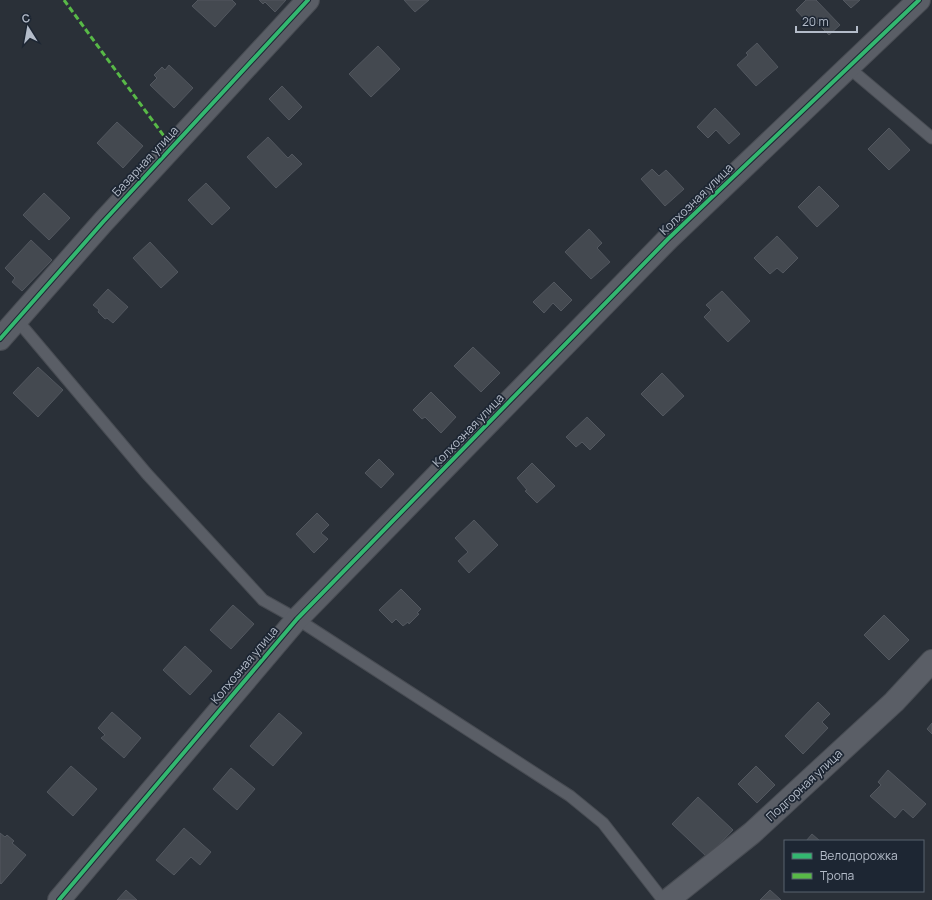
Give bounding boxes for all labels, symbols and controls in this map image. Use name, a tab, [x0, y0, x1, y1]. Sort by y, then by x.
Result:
north arrow	[8, 8, 48, 48]
scale bar	[796, 8, 857, 34]
text: С	[21, 10, 31, 26]
text: 20 m	[802, 13, 829, 30]
street label: Базарная улица	[108, 122, 182, 200]
street label: Колхозная улица	[655, 159, 737, 239]
street label: Колхозная улица	[428, 389, 508, 471]
street label: Колхозная улица	[206, 623, 282, 707]
street label: Подгорная улица	[762, 745, 846, 825]
legend	[784, 840, 924, 892]
text: Велодорожка	[820, 847, 898, 864]
text: Тропа	[820, 867, 854, 884]

